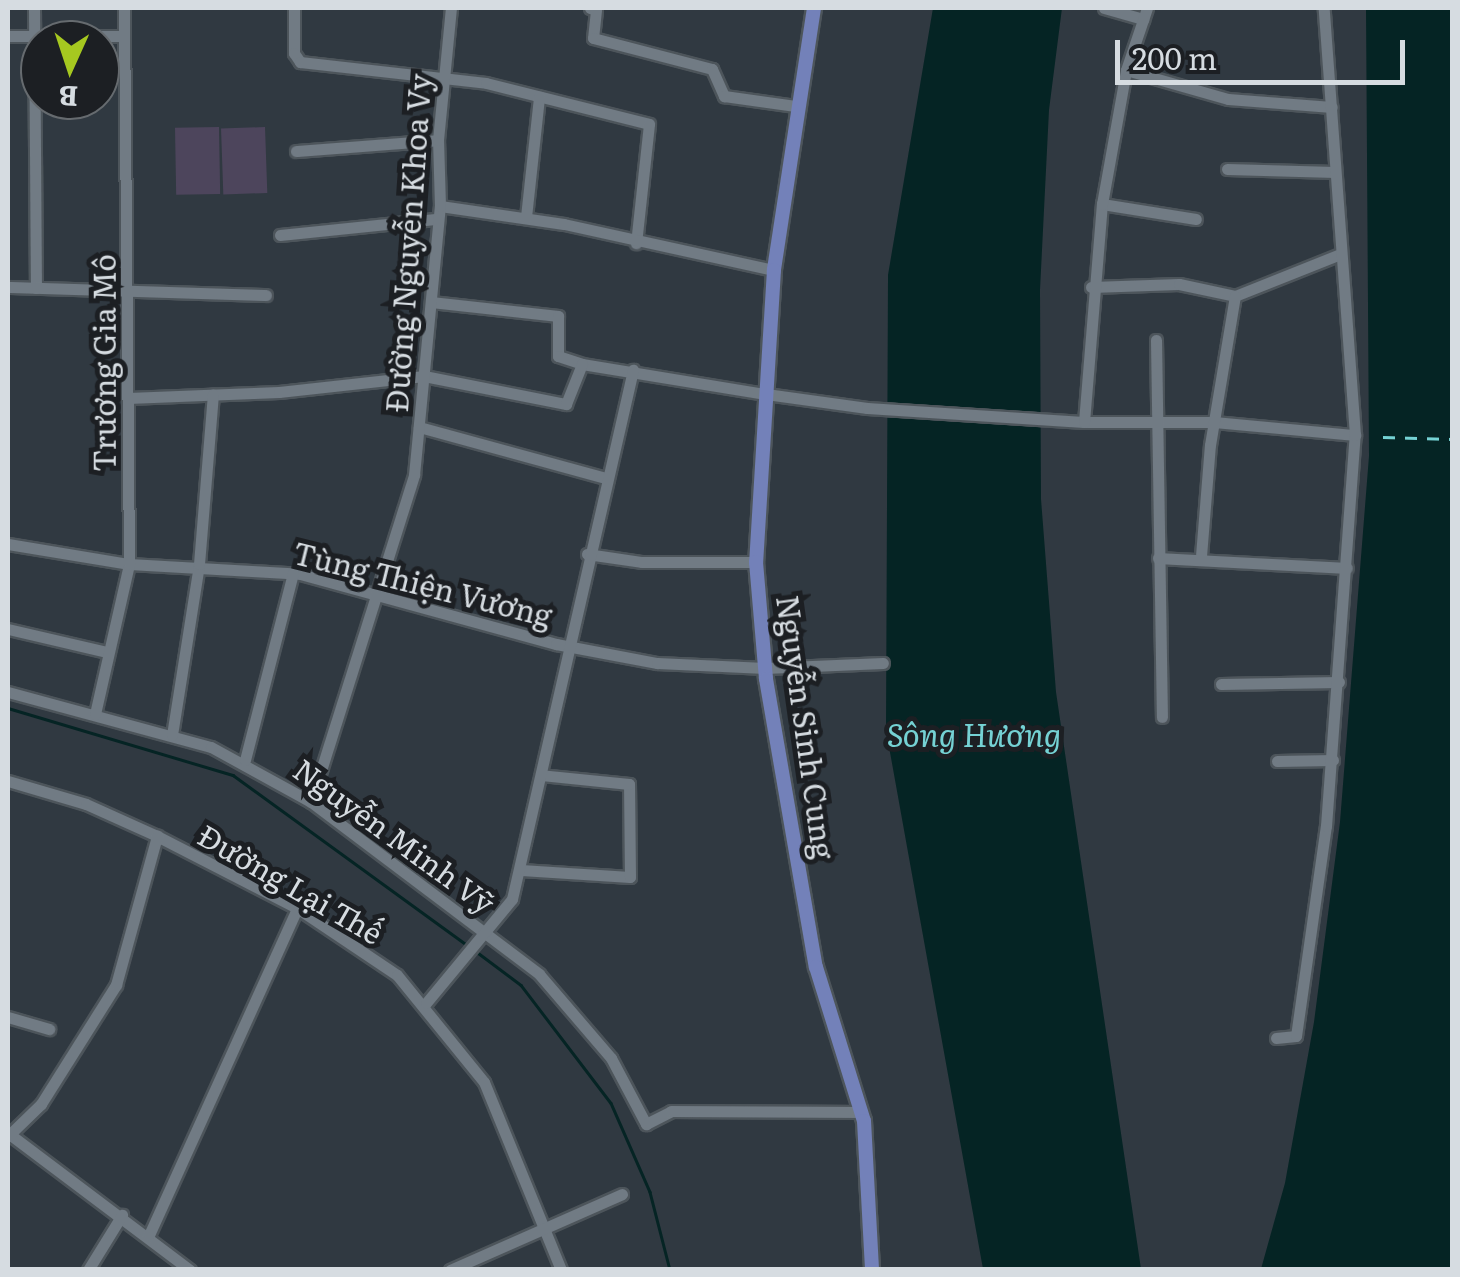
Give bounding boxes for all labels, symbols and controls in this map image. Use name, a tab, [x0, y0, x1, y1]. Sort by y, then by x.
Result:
north arrow	[20, 20, 120, 120]
scale bar	[1120, 20, 1410, 82]
text: 200 m	[1132, 35, 1217, 79]
street label: Đường Nguyễn Khoa Vy	[377, 72, 437, 414]
text: B	[58, 76, 79, 119]
street label: Trương Gia Mô	[85, 254, 121, 472]
street label: Tùng Thiện Vương	[290, 533, 556, 633]
street label: Nguyễn Sinh Cung	[771, 593, 843, 861]
water label: Sông Hương	[887, 714, 1061, 752]
street label: Nguyễn Minh Vỹ	[288, 750, 502, 920]
street label: Đường Lại Thế	[192, 816, 390, 950]

